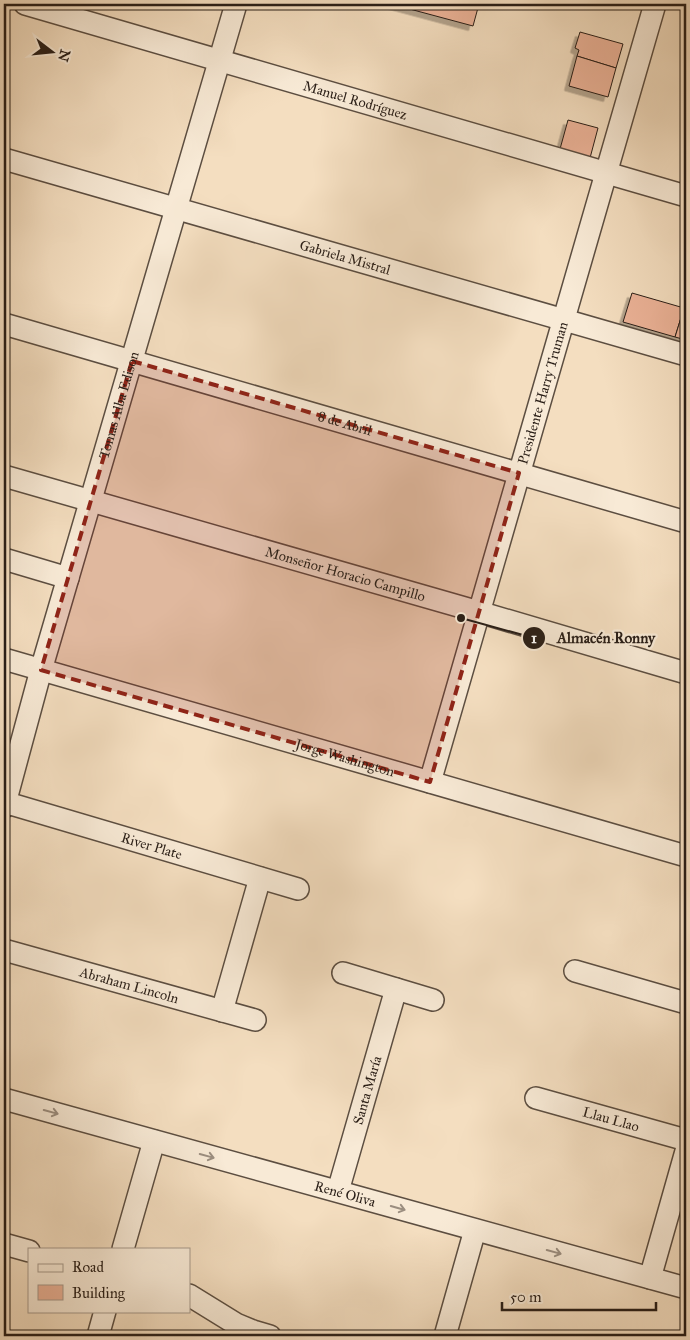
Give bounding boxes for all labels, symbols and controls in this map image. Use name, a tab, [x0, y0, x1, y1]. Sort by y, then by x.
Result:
north arrow	[28, 28, 78, 78]
text: N	[54, 47, 74, 64]
street label: Manuel Rodríguez	[301, 77, 410, 123]
street label: Gabriela Mistral	[298, 236, 393, 278]
street label: Presidente Harry Truman	[514, 319, 571, 466]
street label: Tomas Alba Edison	[95, 349, 142, 461]
street label: 8 de Abril	[316, 407, 374, 439]
street label: Monseñor Horacio Campillo	[263, 543, 427, 605]
callout: Almacén Ronny	[521, 623, 665, 653]
text: 1	[531, 629, 537, 647]
text: Almacén Ronny	[556, 629, 656, 648]
street label: Jorge Washington	[291, 735, 397, 780]
street label: River Plate	[119, 829, 184, 863]
street label: Abraham Lincoln	[77, 963, 181, 1007]
street label: Santa María	[349, 1054, 385, 1126]
street label: Llau Llao	[581, 1103, 641, 1135]
one-way arrow	[42, 1108, 58, 1118]
one-way arrow	[199, 1151, 215, 1161]
street label: René Oliva	[313, 1177, 378, 1210]
one-way arrow	[389, 1204, 405, 1213]
one-way arrow	[546, 1247, 562, 1257]
legend	[28, 1248, 190, 1312]
text: Road	[72, 1258, 104, 1276]
scale bar	[502, 1280, 656, 1312]
text: Building	[72, 1284, 126, 1302]
text: 50 m	[510, 1288, 542, 1306]

